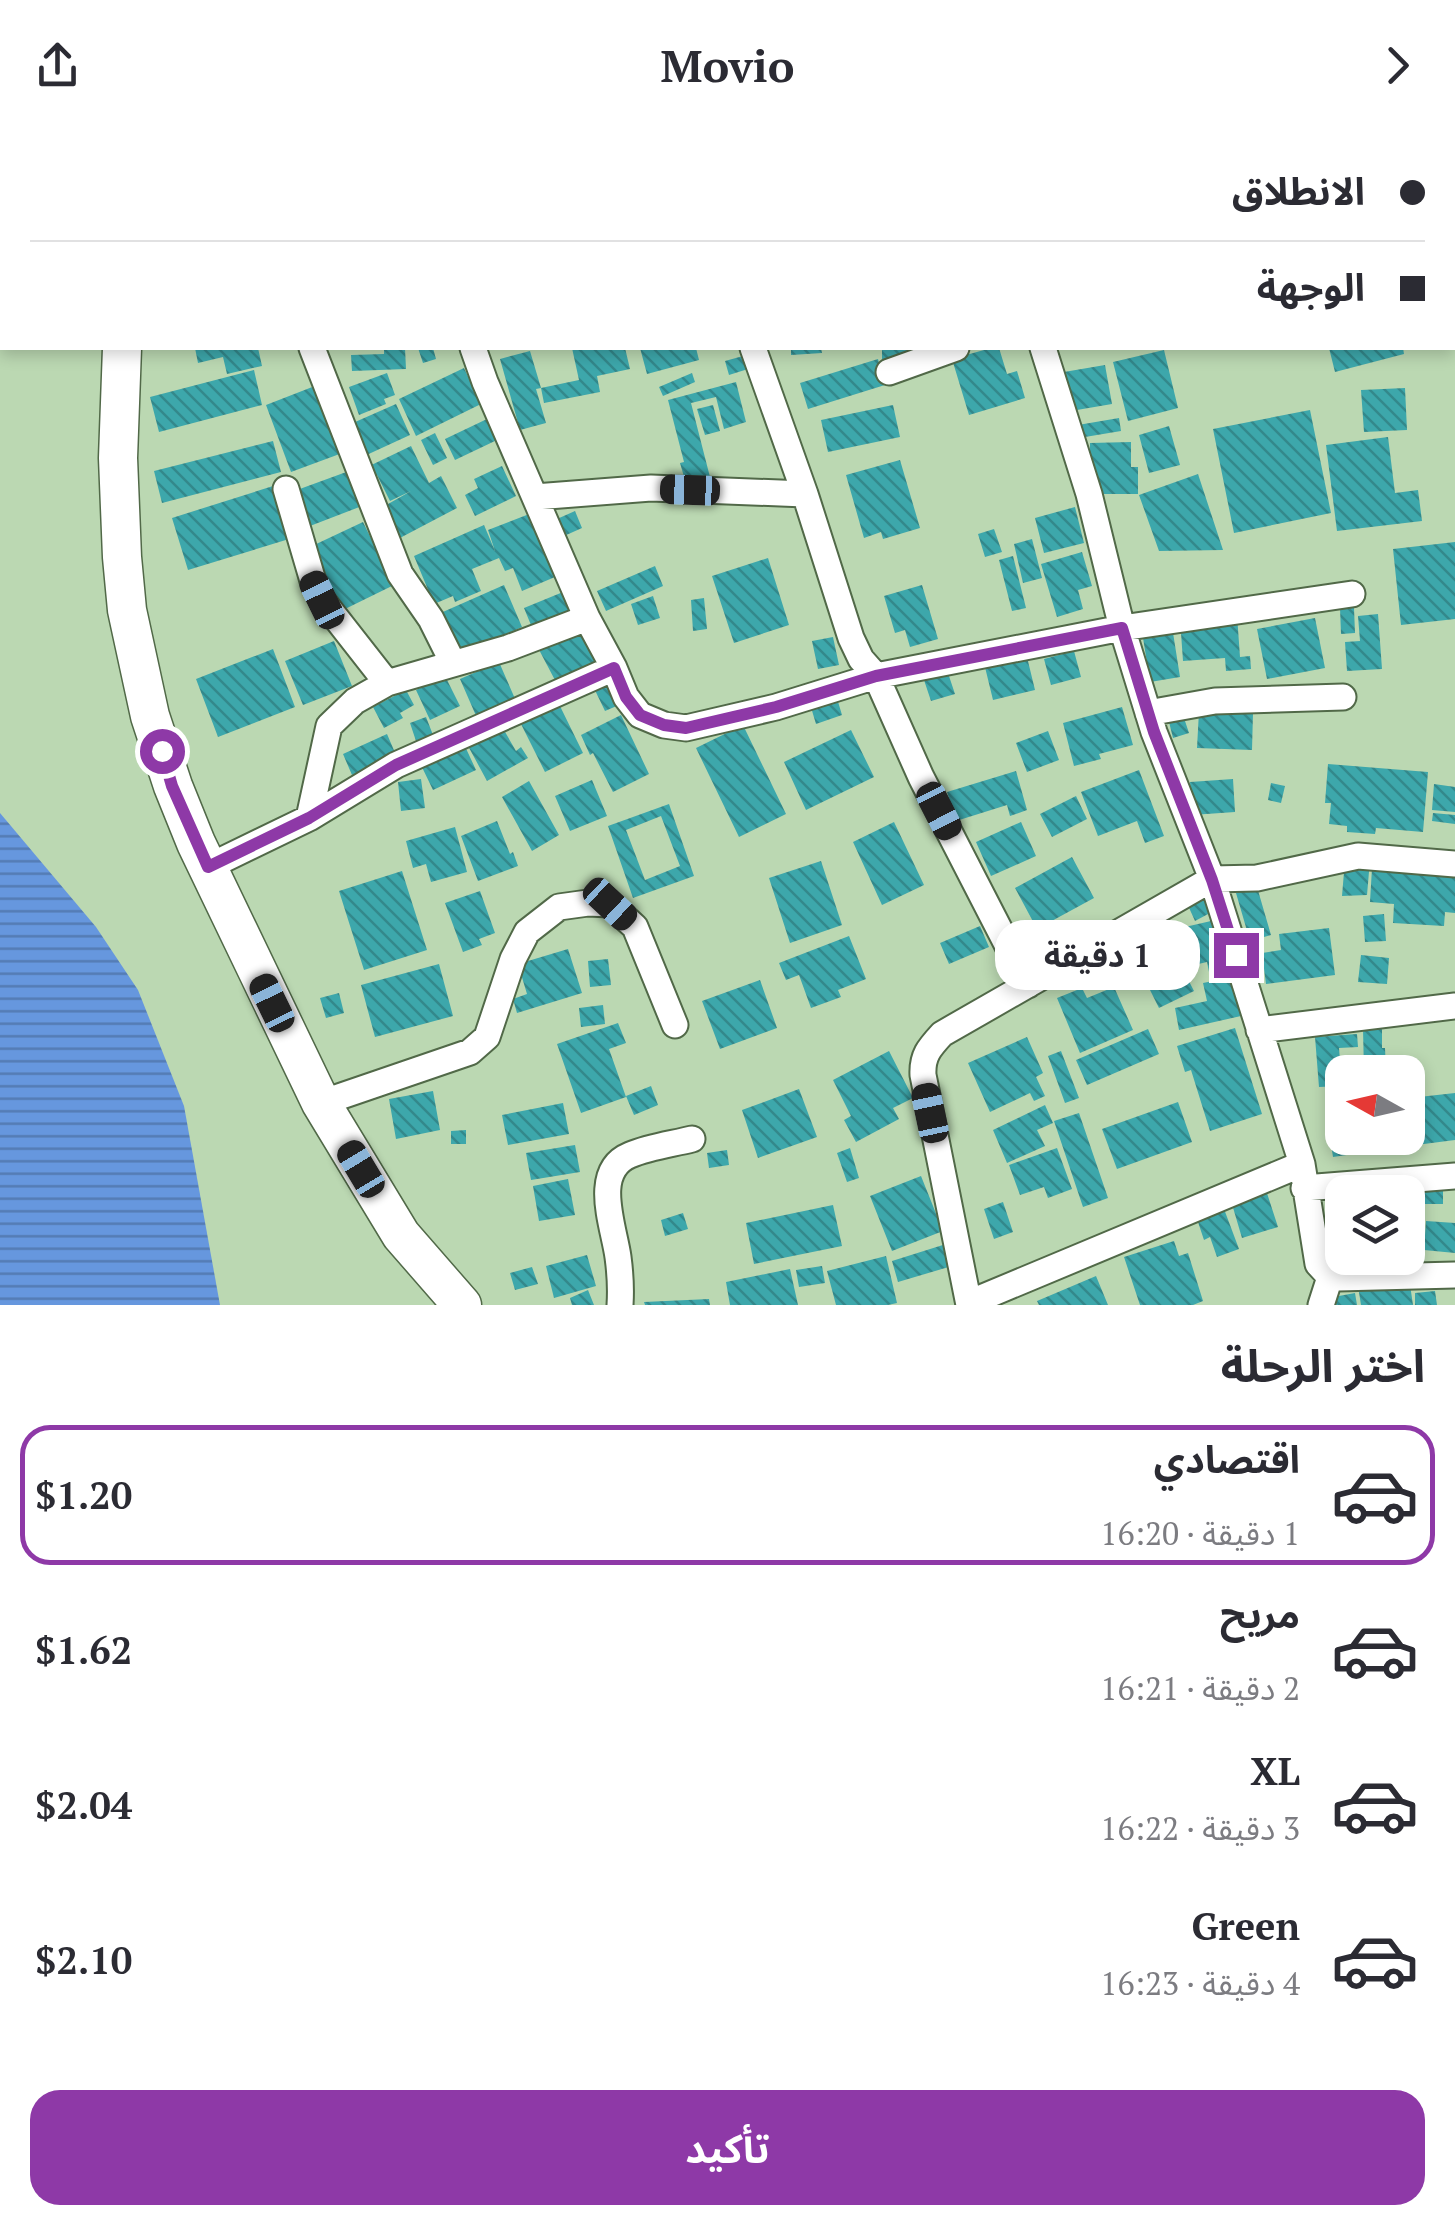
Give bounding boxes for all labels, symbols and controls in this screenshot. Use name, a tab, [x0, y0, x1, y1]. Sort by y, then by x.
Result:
text: Movio	[661, 35, 794, 95]
icon: share	[30, 38, 85, 93]
icon: forward	[1370, 38, 1425, 93]
text: الانطلاق	[1232, 166, 1365, 216]
text: الوجهة	[1257, 262, 1365, 312]
car	[659, 474, 721, 506]
car	[295, 566, 349, 634]
route start	[140, 729, 185, 774]
car	[912, 777, 966, 845]
car	[578, 873, 642, 935]
callout: 1 دقيقة	[996, 920, 1201, 990]
route end	[1214, 933, 1259, 978]
text: 1 دقيقة	[1044, 934, 1151, 976]
car	[245, 969, 299, 1037]
north arrow	[1325, 1055, 1425, 1155]
map controls	[1325, 1055, 1425, 1275]
car	[909, 1081, 951, 1145]
car	[333, 1136, 389, 1202]
button: layers	[1325, 1175, 1425, 1275]
text: اختر الرحلة	[1221, 1335, 1425, 1395]
text: اقتصادي	[1154, 1434, 1300, 1484]
icon: car	[1330, 1450, 1420, 1540]
text: $1.20	[35, 1470, 132, 1520]
text: 1 دقيقة · 16:20	[1100, 1512, 1300, 1554]
text: مريح	[1220, 1589, 1300, 1639]
icon: car	[1330, 1605, 1420, 1695]
text: $1.62	[35, 1625, 132, 1675]
text: 2 دقيقة · 16:21	[1100, 1667, 1300, 1709]
text: XL	[1250, 1746, 1300, 1796]
icon: car	[1330, 1760, 1420, 1850]
text: $2.04	[35, 1780, 132, 1830]
text: 3 دقيقة · 16:22	[1100, 1807, 1300, 1849]
text: Green	[1191, 1901, 1300, 1951]
icon: car	[1330, 1915, 1420, 2005]
text: $2.10	[35, 1935, 132, 1985]
text: 4 دقيقة · 16:23	[1100, 1962, 1300, 2004]
button: تأكيد	[30, 2090, 1425, 2205]

